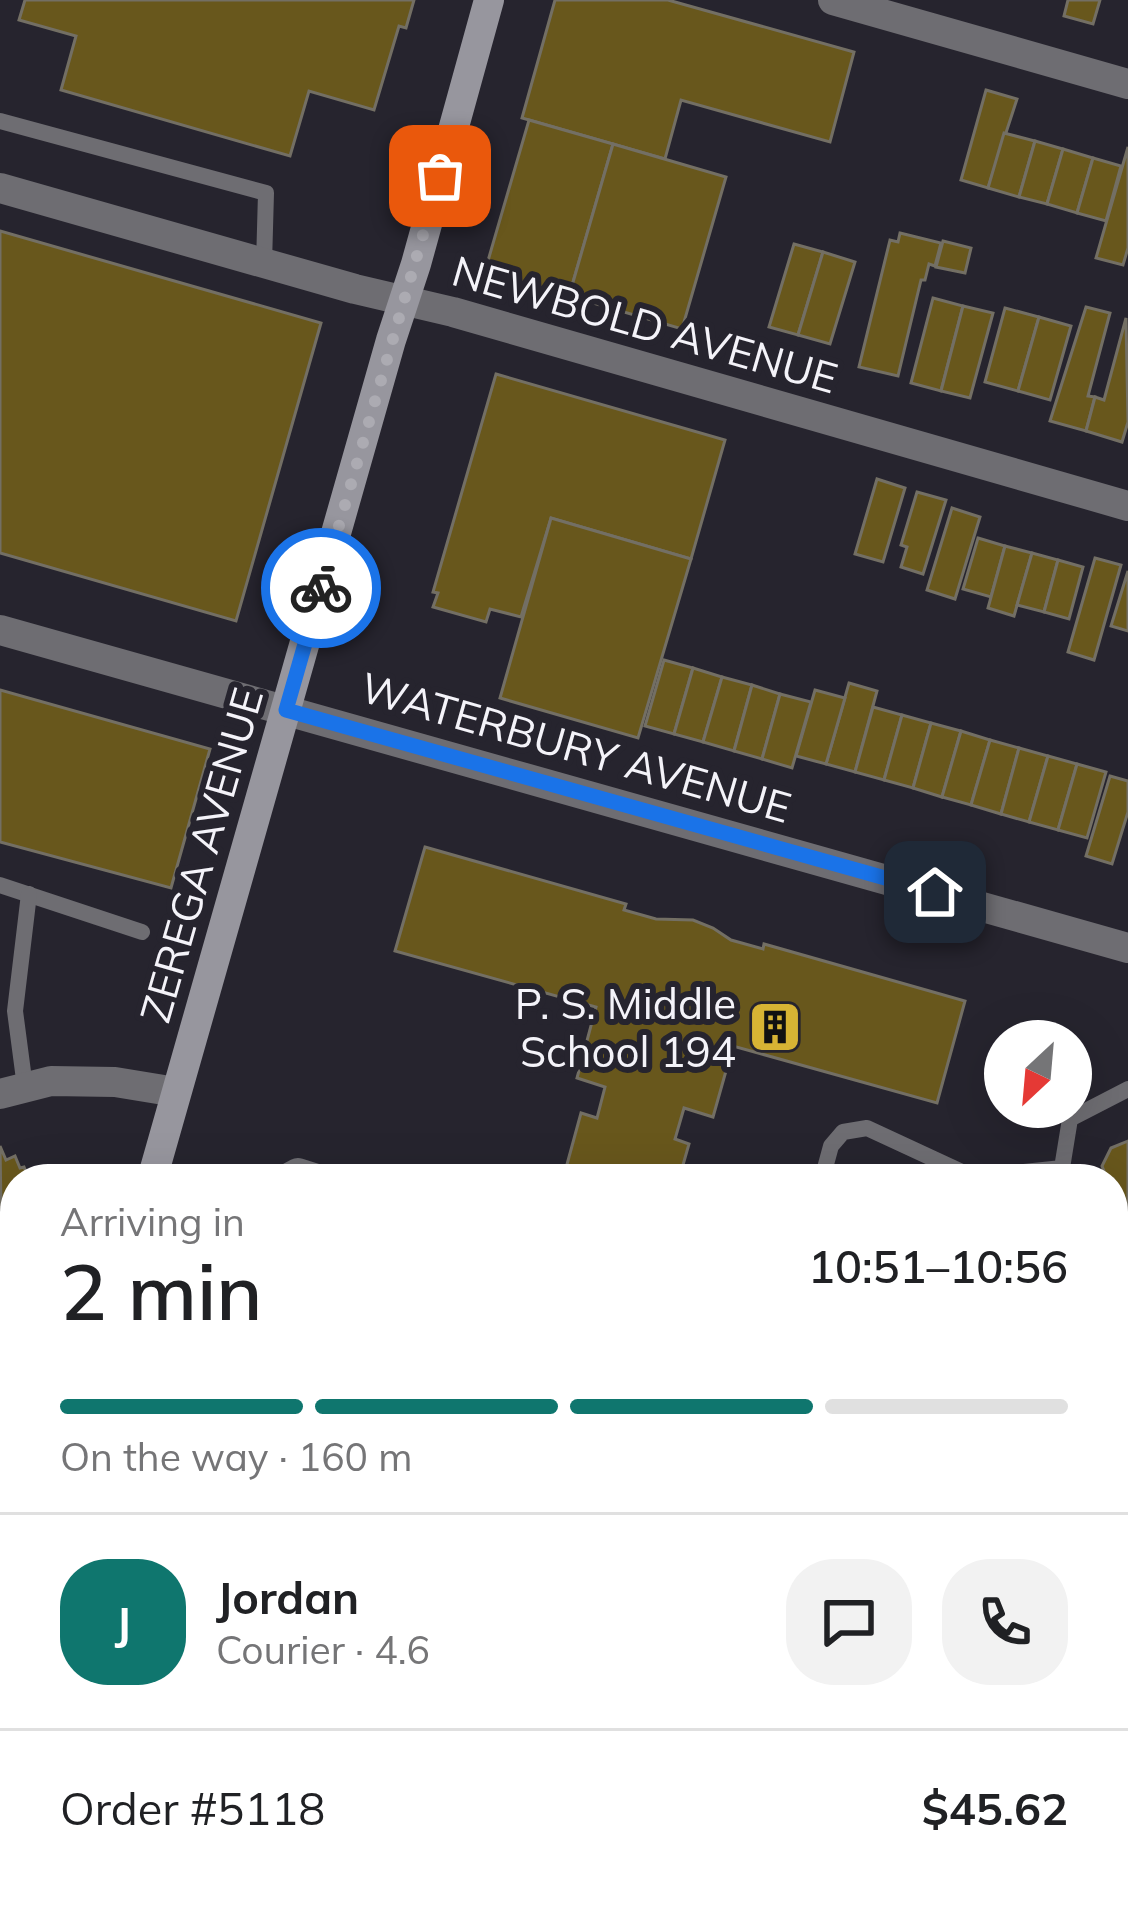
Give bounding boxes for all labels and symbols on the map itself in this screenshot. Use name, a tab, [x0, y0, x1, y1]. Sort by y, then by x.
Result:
pin	[389, 125, 491, 227]
street label: NEWBOLD AVENUE	[446, 244, 844, 404]
courier	[261, 528, 381, 648]
street label: WATERBURY AVENUE	[355, 660, 797, 834]
street label: ZEREGA AVENUE	[128, 682, 274, 1028]
pin	[884, 841, 986, 943]
place label: P. S. Middle School 194	[515, 977, 736, 1078]
building icon: P. S. Middle School 194	[747, 999, 803, 1055]
north arrow	[984, 1020, 1092, 1128]

